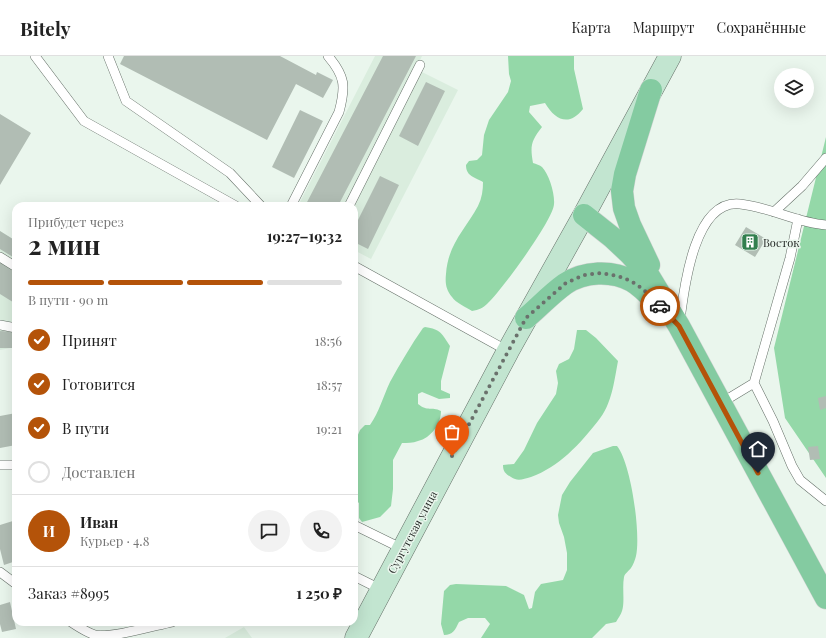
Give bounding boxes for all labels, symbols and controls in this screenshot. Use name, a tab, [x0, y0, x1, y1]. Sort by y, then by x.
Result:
text: Bitely	[20, 15, 71, 41]
text: Карта	[571, 18, 611, 37]
text: Маршрут	[633, 18, 695, 37]
text: Сохранённые	[717, 18, 806, 37]
map controls	[774, 68, 814, 108]
button: layers	[774, 68, 814, 108]
text: Прибудет через	[28, 213, 124, 230]
text: 19:27–19:32	[267, 226, 342, 246]
text: 2 мин	[28, 227, 100, 262]
building icon: Восток	[740, 232, 760, 252]
place label: Восток	[763, 235, 800, 250]
courier	[640, 286, 680, 326]
text: В пути · 90 m	[28, 291, 108, 308]
icon: car	[649, 295, 671, 317]
icon: check	[28, 329, 50, 351]
text: Принят	[62, 330, 117, 350]
text: 18:56	[315, 332, 342, 349]
icon: check	[28, 373, 50, 395]
text: Готовится	[62, 374, 135, 394]
text: 18:57	[316, 376, 342, 393]
pin	[435, 415, 469, 456]
icon: check	[28, 417, 50, 439]
text: В пути	[62, 418, 110, 438]
text: 19:21	[316, 420, 342, 437]
icon: bag	[441, 421, 463, 443]
pin	[741, 432, 775, 473]
icon: home	[747, 438, 769, 460]
text: Доставлен	[62, 462, 136, 482]
street label: Сургутская улица	[384, 488, 440, 576]
button: chat	[248, 510, 290, 552]
button: phone	[300, 510, 342, 552]
text: Иван	[80, 512, 118, 532]
text: И	[43, 521, 55, 541]
text: Курьер · 4.8	[80, 532, 149, 549]
text: Заказ #8995	[28, 583, 109, 603]
text: 1 250 ₽	[296, 583, 342, 603]

